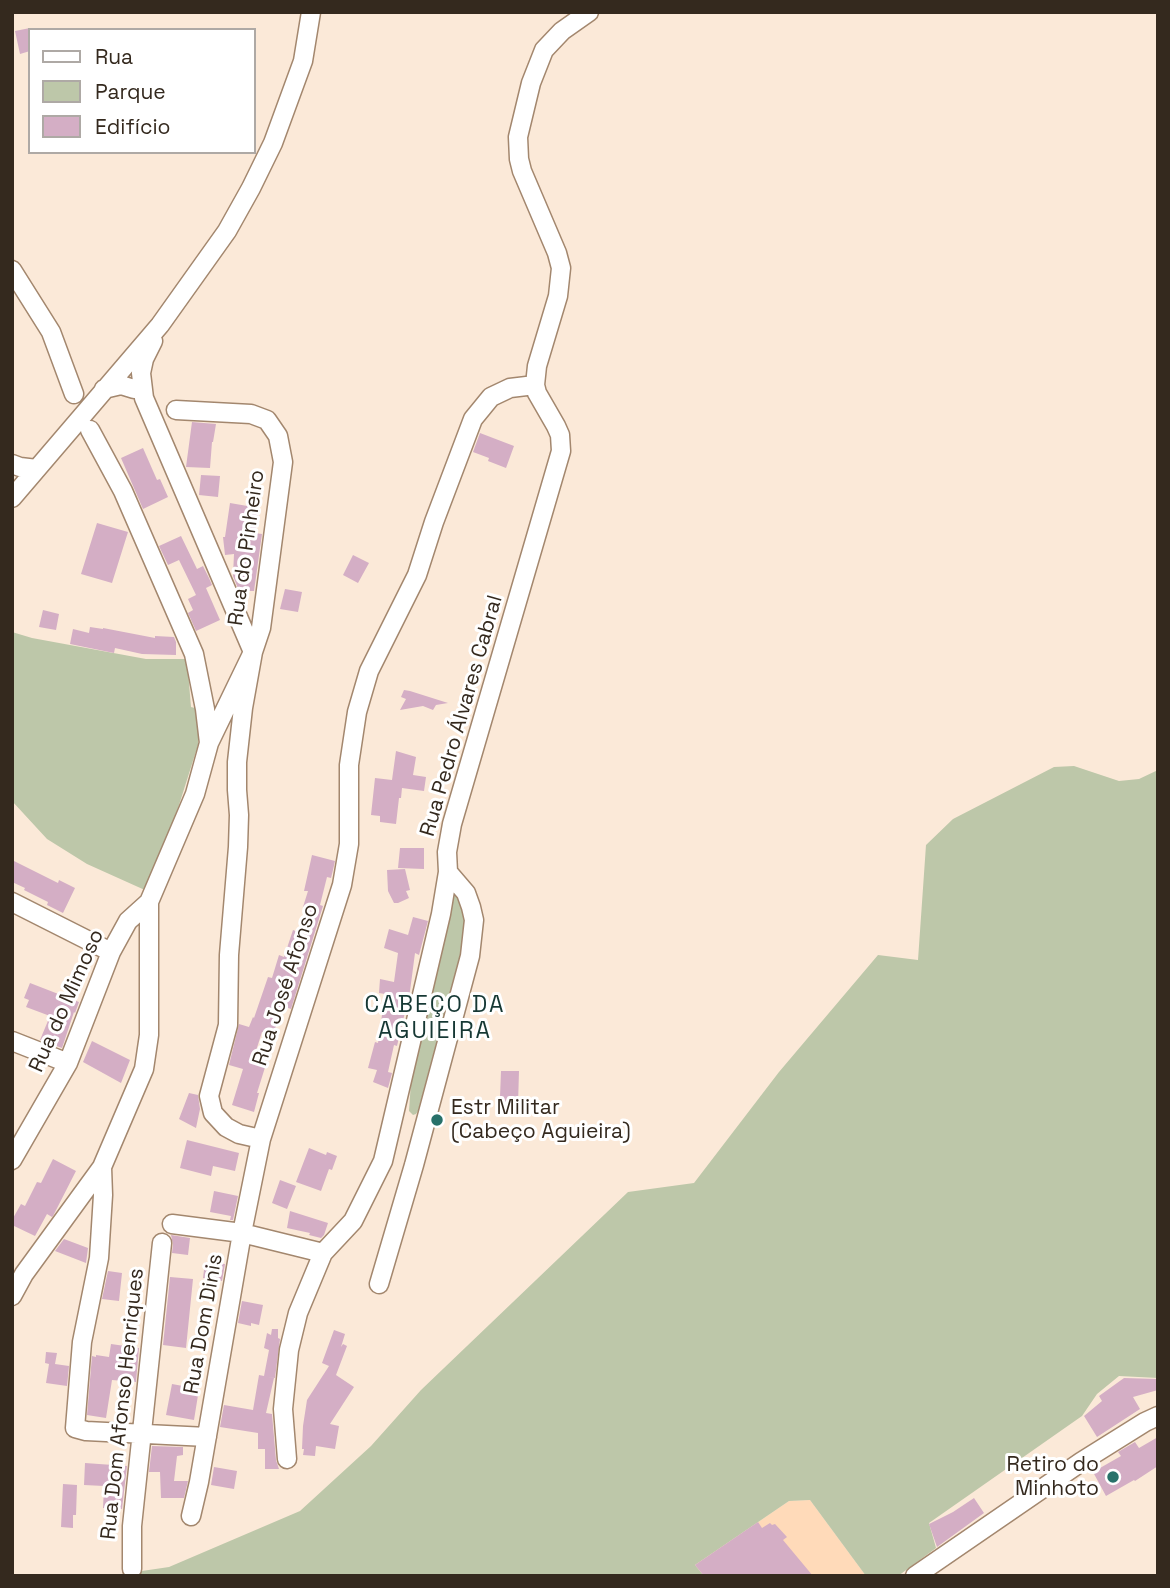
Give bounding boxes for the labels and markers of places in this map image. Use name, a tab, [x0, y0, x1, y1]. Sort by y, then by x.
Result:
place label: Estr Militar (Cabeço Aguieira)	[451, 1095, 631, 1145]
marker: Estr Militar (Cabeço Aguieira)	[429, 1112, 445, 1128]
place label: Retiro do Minhoto	[1007, 1452, 1099, 1502]
marker: Retiro do Minhoto	[1105, 1469, 1121, 1485]

